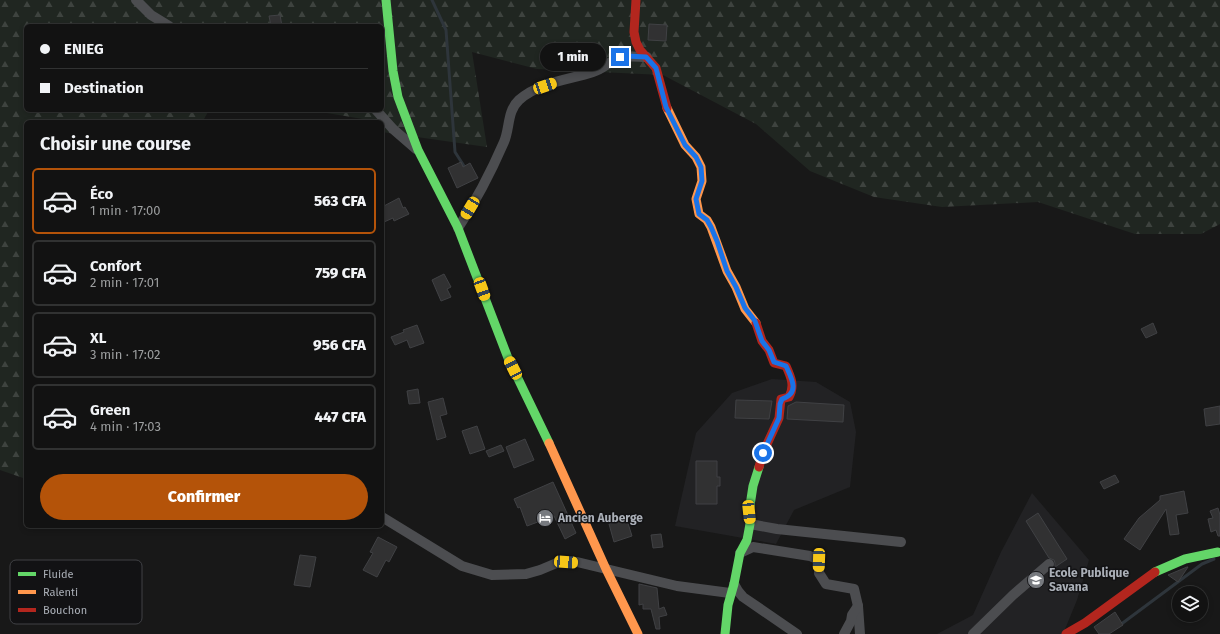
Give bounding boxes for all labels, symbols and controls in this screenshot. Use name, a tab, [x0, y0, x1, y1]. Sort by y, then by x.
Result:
text: ENIEG	[64, 40, 104, 58]
callout: 1 min	[540, 43, 606, 71]
route end	[611, 48, 629, 66]
text: 1 min	[557, 49, 589, 64]
car	[532, 76, 558, 96]
text: Destination	[64, 79, 144, 97]
text: Choisir une course	[40, 133, 191, 155]
icon: car	[42, 183, 78, 219]
text: Éco	[90, 185, 113, 203]
text: 563 CFA	[314, 192, 366, 210]
car	[459, 195, 481, 221]
text: 1 min · 17:00	[90, 203, 161, 218]
icon: car	[42, 255, 78, 291]
text: Confort	[90, 257, 142, 275]
text: 759 CFA	[315, 264, 366, 282]
text: 2 min · 17:01	[90, 275, 159, 290]
car	[472, 276, 492, 302]
icon: car	[42, 327, 78, 363]
text: XL	[90, 329, 106, 347]
text: 956 CFA	[313, 336, 366, 354]
text: 3 min · 17:02	[90, 347, 160, 362]
car	[502, 355, 524, 381]
icon: car	[42, 399, 78, 435]
text: Green	[90, 401, 130, 419]
text: 447 CFA	[314, 408, 366, 426]
text: 4 min · 17:03	[90, 419, 161, 434]
route start	[754, 444, 772, 462]
button: Confirmer	[40, 474, 368, 520]
car	[742, 499, 756, 525]
hotel icon: Ancien Auberge	[535, 508, 555, 528]
place label: Ancien Auberge	[557, 511, 643, 525]
car	[813, 548, 825, 572]
car	[554, 555, 578, 569]
legend	[10, 560, 142, 624]
place label: Ecole Publique Savana	[1049, 566, 1129, 594]
text: Fluide	[43, 568, 74, 581]
school or university icon: Ecole Publique Savana	[1026, 570, 1046, 590]
text: Ralenti	[43, 586, 78, 599]
map controls	[1172, 586, 1208, 622]
button: layers	[1172, 586, 1208, 622]
text: Bouchon	[43, 604, 87, 617]

